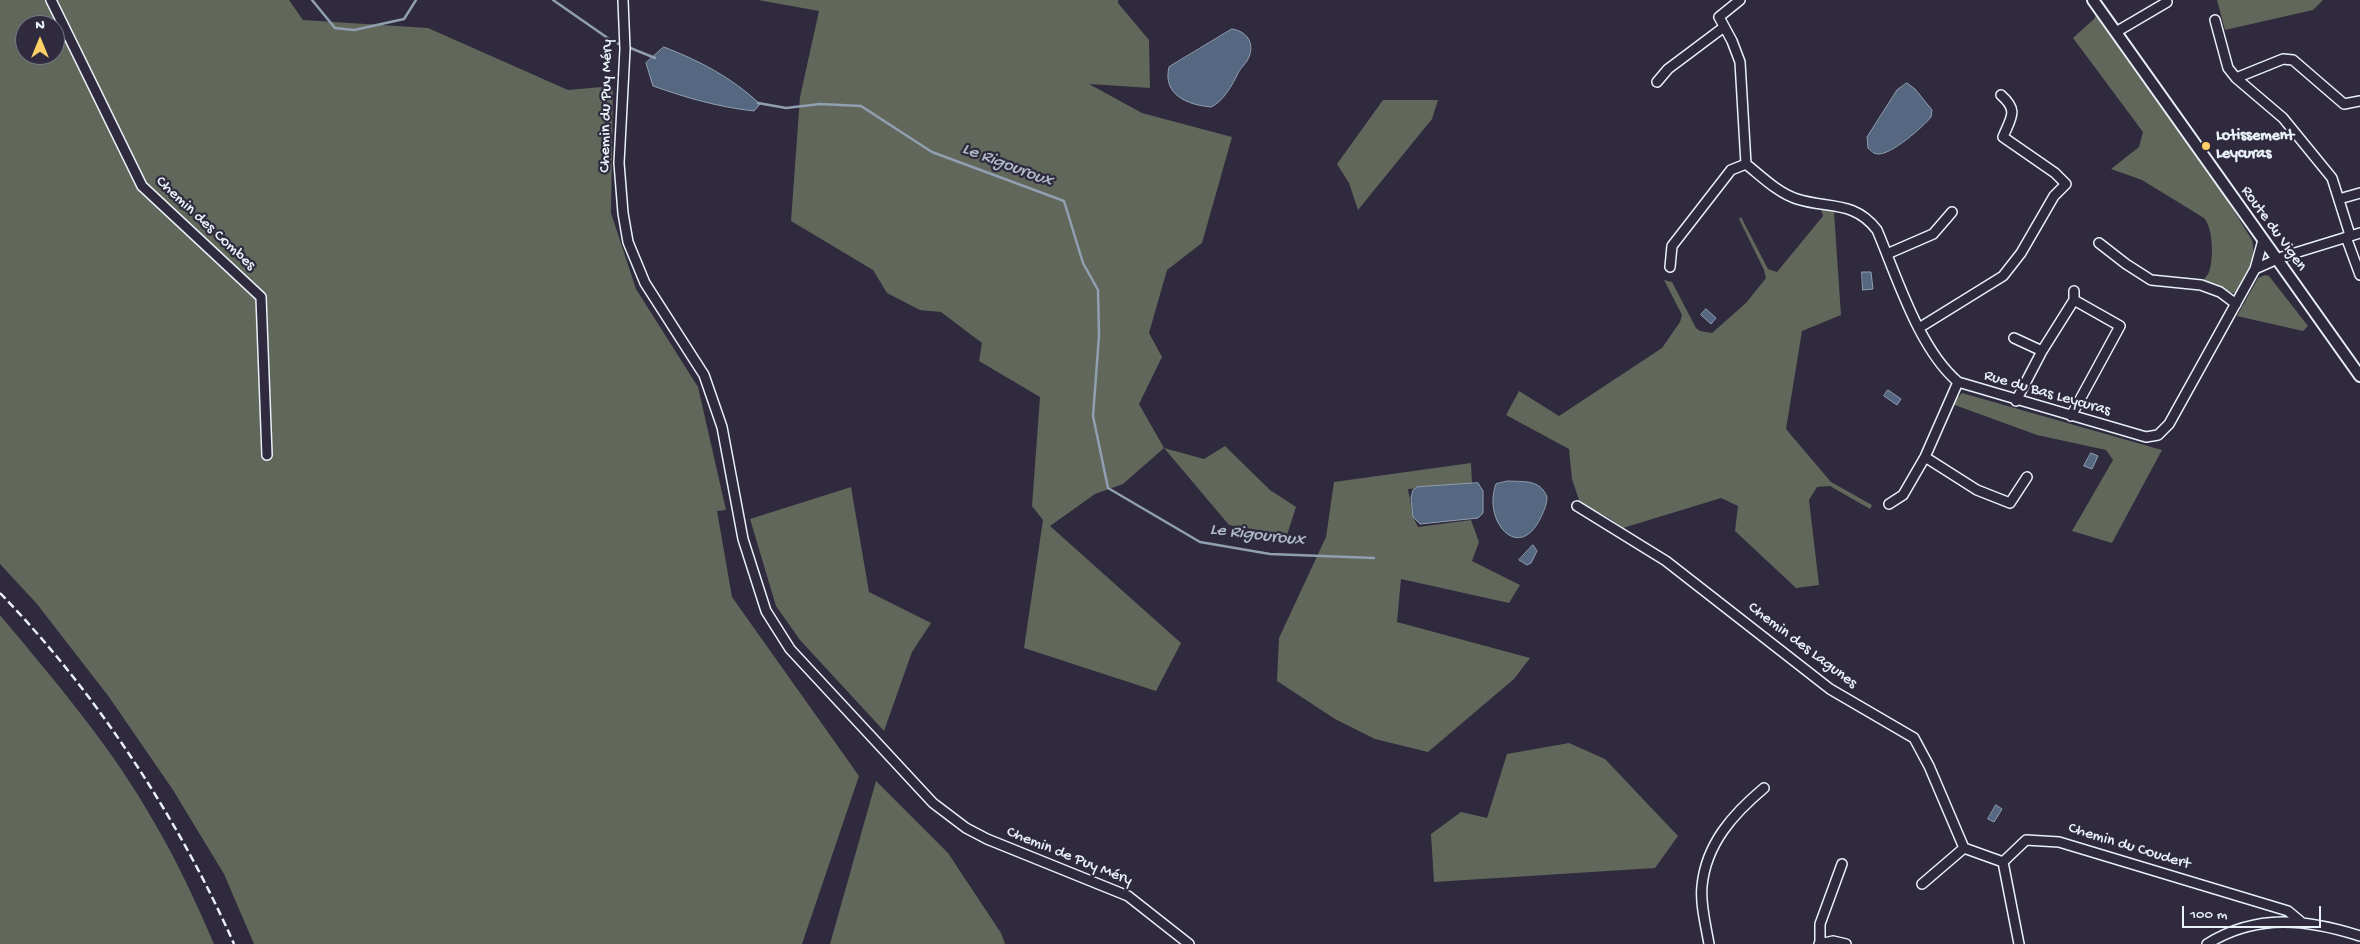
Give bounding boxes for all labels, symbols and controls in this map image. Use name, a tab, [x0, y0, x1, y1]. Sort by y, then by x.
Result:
north arrow	[15, 15, 65, 65]
text: N	[35, 17, 45, 34]
street label: Chemin du Puy Méry	[596, 39, 618, 173]
place label: Lotissement Leycuras	[2216, 127, 2294, 165]
water label: Le Rigouroux	[959, 139, 1055, 193]
marker: Lotissement Leycuras	[2200, 140, 2212, 152]
street label: Chemin des Combes	[151, 173, 259, 275]
street label: Route du Vigen	[2236, 183, 2310, 275]
street label: Rue du Bas Leycuras	[1982, 367, 2112, 421]
water label: Le Rigouroux	[1208, 519, 1306, 553]
street label: Chemin des Lagunes	[1743, 599, 1861, 693]
street label: Chemin du Coudert	[2066, 819, 2192, 875]
street label: Chemin de Puy Méry	[1003, 823, 1135, 891]
scale bar	[2185, 896, 2324, 928]
text: 100 m	[2190, 906, 2227, 924]

